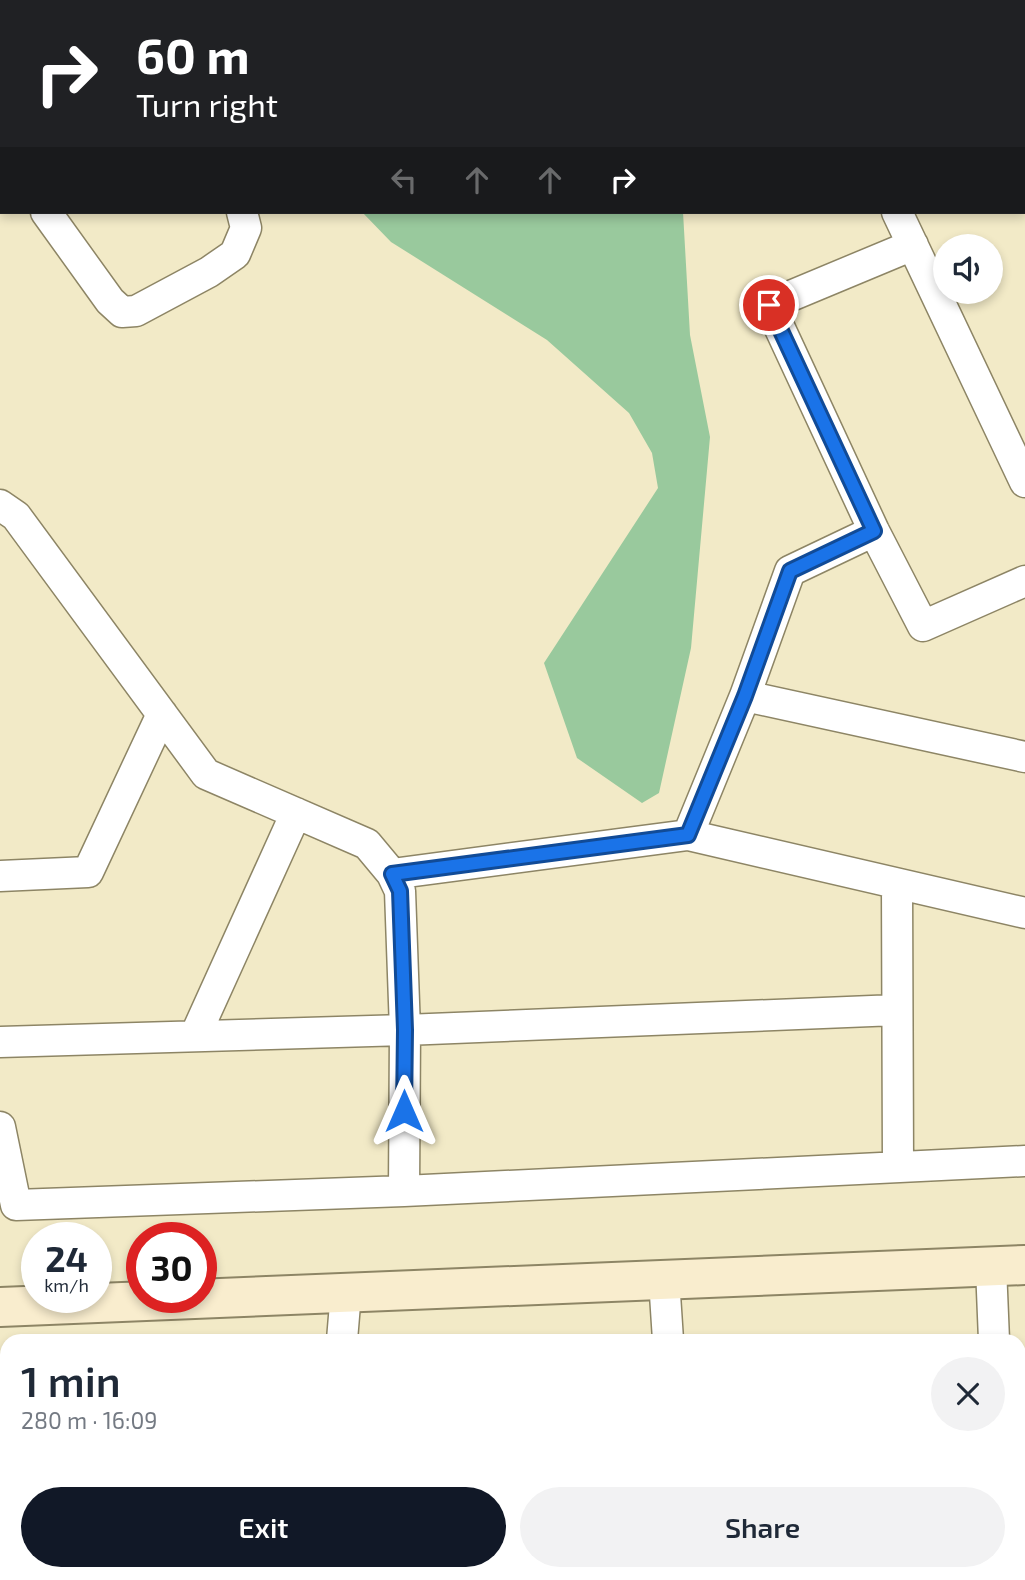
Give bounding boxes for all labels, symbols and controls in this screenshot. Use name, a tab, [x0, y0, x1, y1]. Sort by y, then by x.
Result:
text: 60 m	[136, 25, 250, 84]
icon: right	[21, 28, 112, 119]
text: Turn right	[136, 85, 278, 123]
icon: left	[385, 161, 423, 199]
icon: ahead	[458, 161, 496, 199]
icon: ahead	[531, 161, 569, 199]
icon: right	[604, 161, 642, 199]
map controls	[933, 234, 1003, 304]
button: sound	[933, 234, 1003, 304]
pin	[739, 275, 799, 335]
icon: arrive	[750, 286, 788, 324]
position arrow	[367, 1074, 441, 1148]
speed limit sign: 30	[126, 1222, 217, 1313]
text: 24	[45, 1237, 88, 1279]
text: km/h	[44, 1274, 89, 1296]
text: 1 min	[21, 1355, 121, 1405]
button: close	[931, 1357, 1005, 1431]
text: 280 m · 16:09	[21, 1406, 157, 1434]
button: Exit	[21, 1487, 506, 1567]
button: Share	[520, 1487, 1005, 1567]

